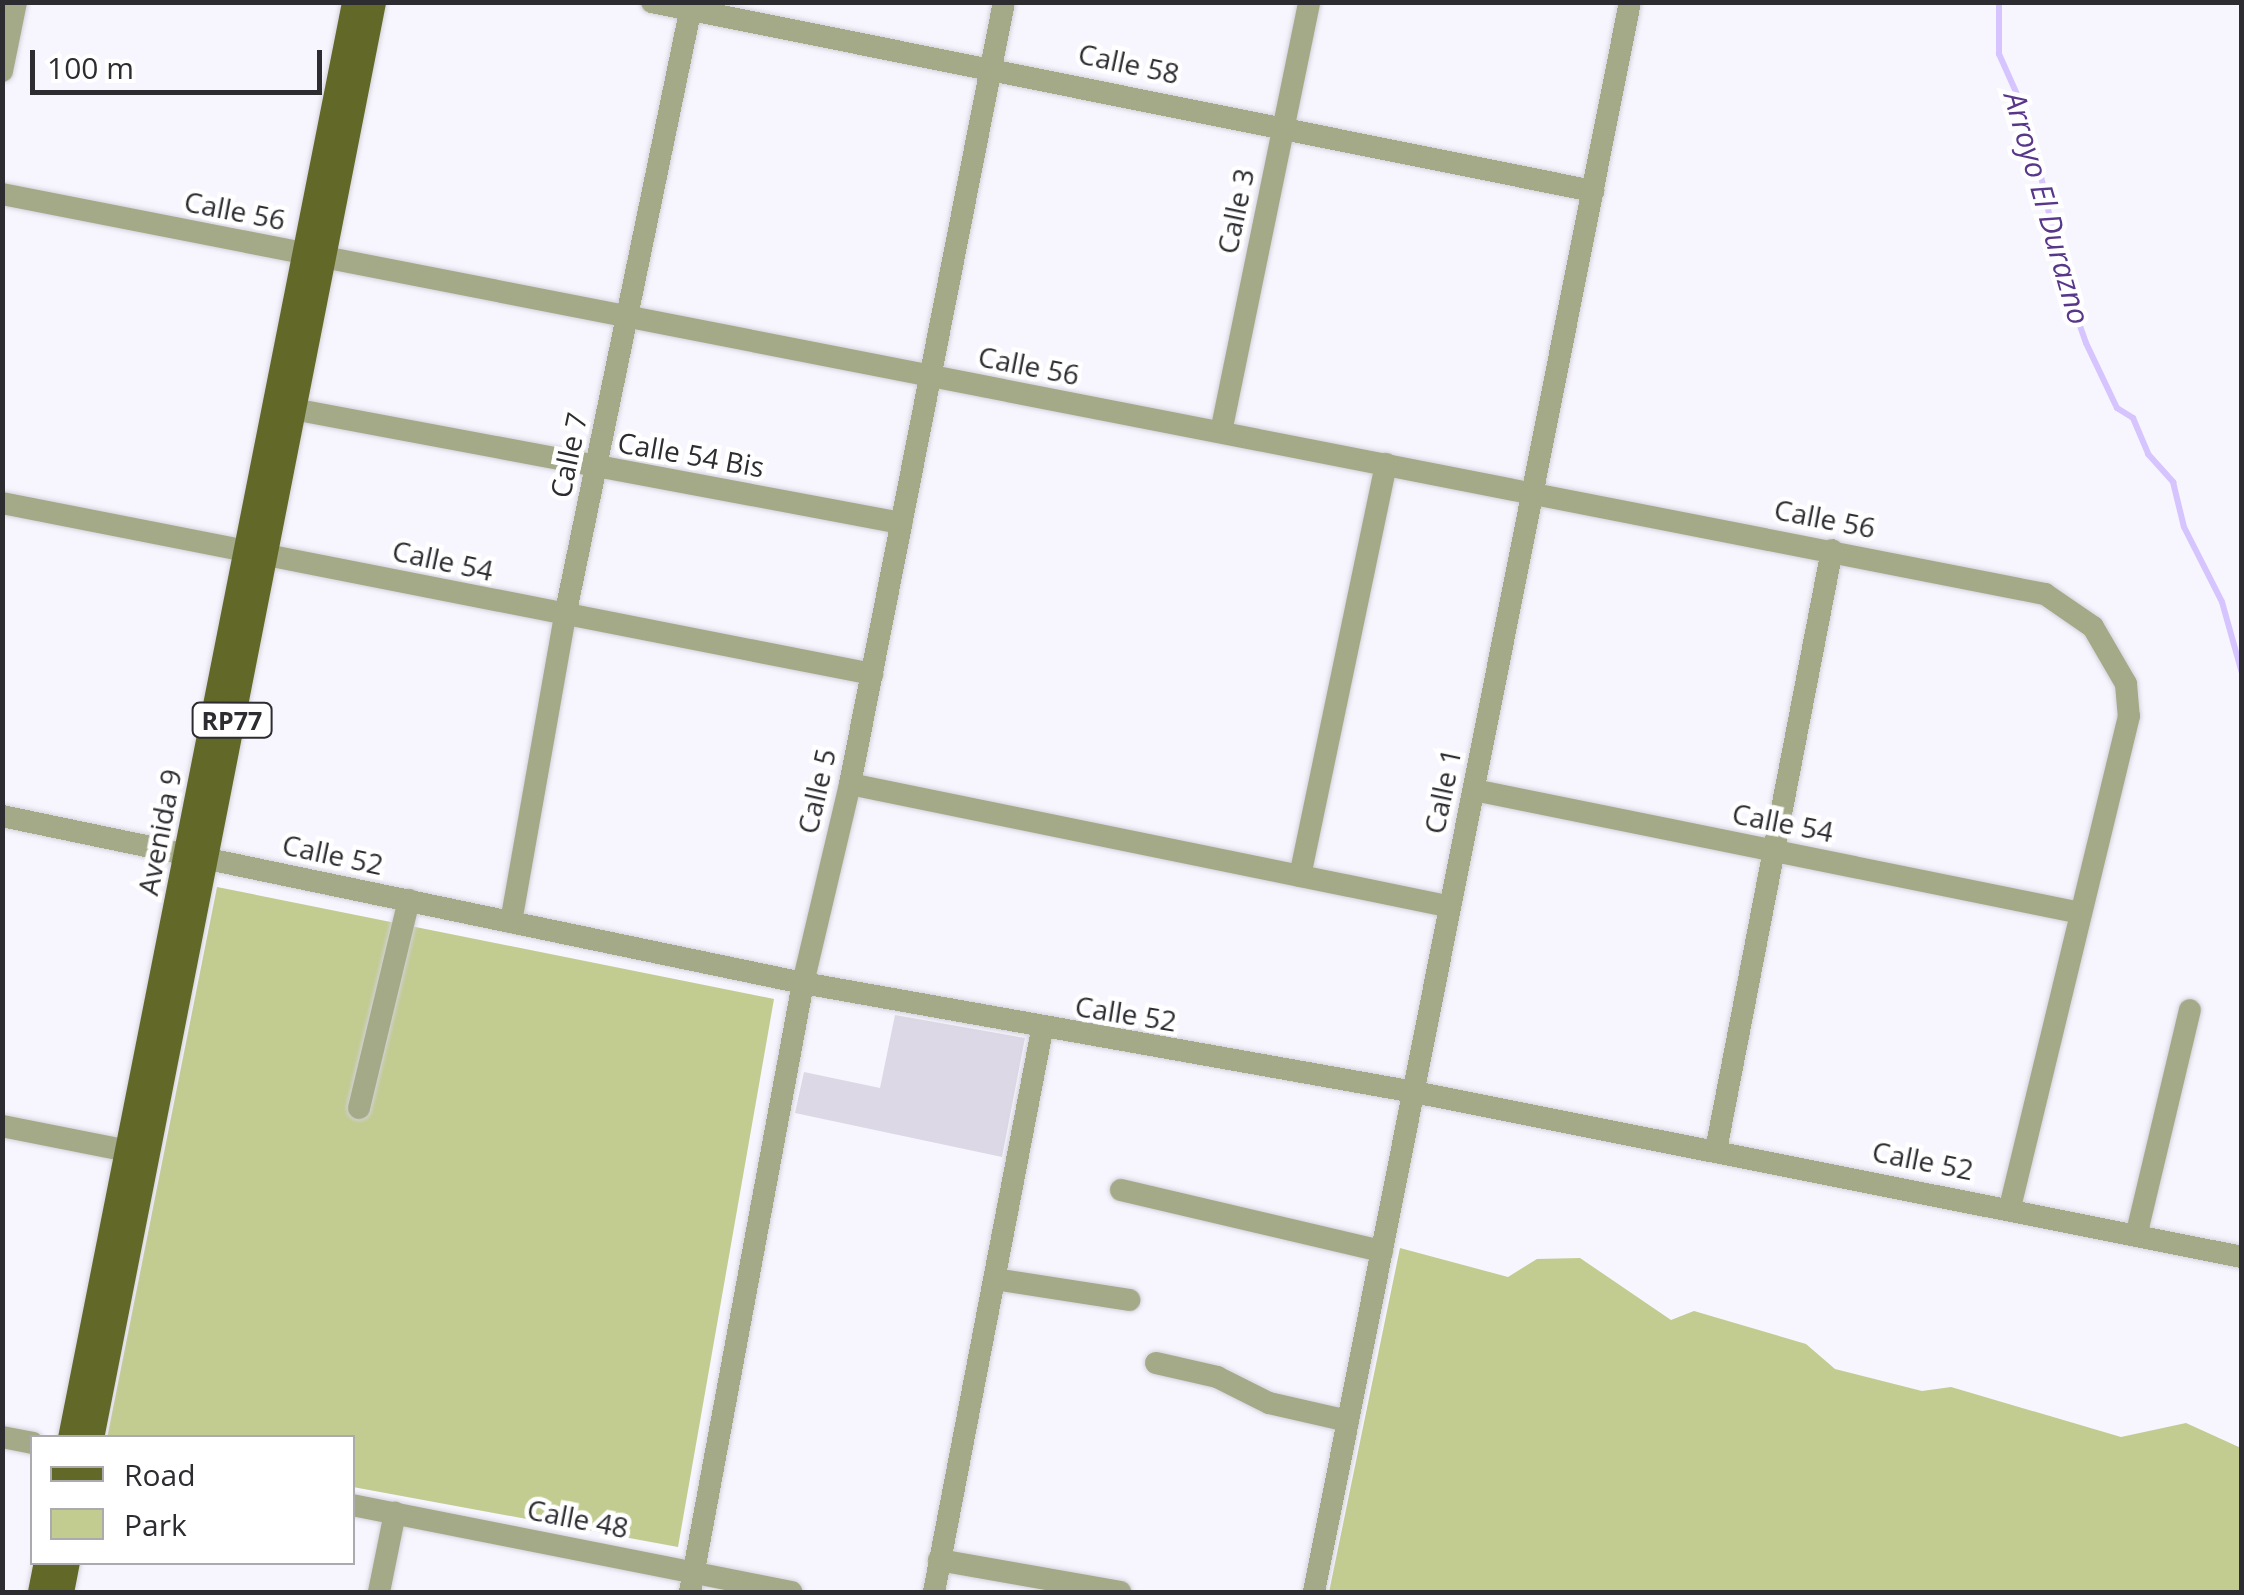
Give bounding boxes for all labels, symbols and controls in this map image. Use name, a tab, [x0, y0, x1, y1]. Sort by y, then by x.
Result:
scale bar	[35, 30, 328, 92]
street label: Calle 58	[1075, 36, 1183, 90]
text: 100 m	[47, 47, 134, 88]
water label: Arroyo El Durazno	[1997, 87, 2097, 329]
street label: Calle 3	[1210, 165, 1260, 257]
street label: Calle 56	[182, 184, 288, 236]
street label: Calle 56	[976, 339, 1082, 391]
street label: Calle 7	[543, 409, 593, 501]
street label: Calle 54 Bis	[615, 425, 767, 483]
street label: Calle 56	[1772, 492, 1878, 544]
street label: Calle 54	[389, 533, 497, 587]
road number: RP77	[190, 700, 274, 740]
street label: Calle 5	[790, 745, 842, 837]
street label: Calle 1	[1417, 745, 1467, 837]
street label: Avenida 9	[130, 766, 188, 898]
street label: Calle 54	[1730, 796, 1836, 848]
street label: Calle 52	[279, 827, 387, 881]
street label: Calle 52	[1073, 988, 1179, 1038]
street label: Calle 52	[1870, 1134, 1976, 1186]
legend	[30, 1435, 355, 1565]
text: Road	[124, 1454, 196, 1495]
street label: Calle 48	[525, 1492, 631, 1544]
text: Park	[124, 1504, 187, 1545]

